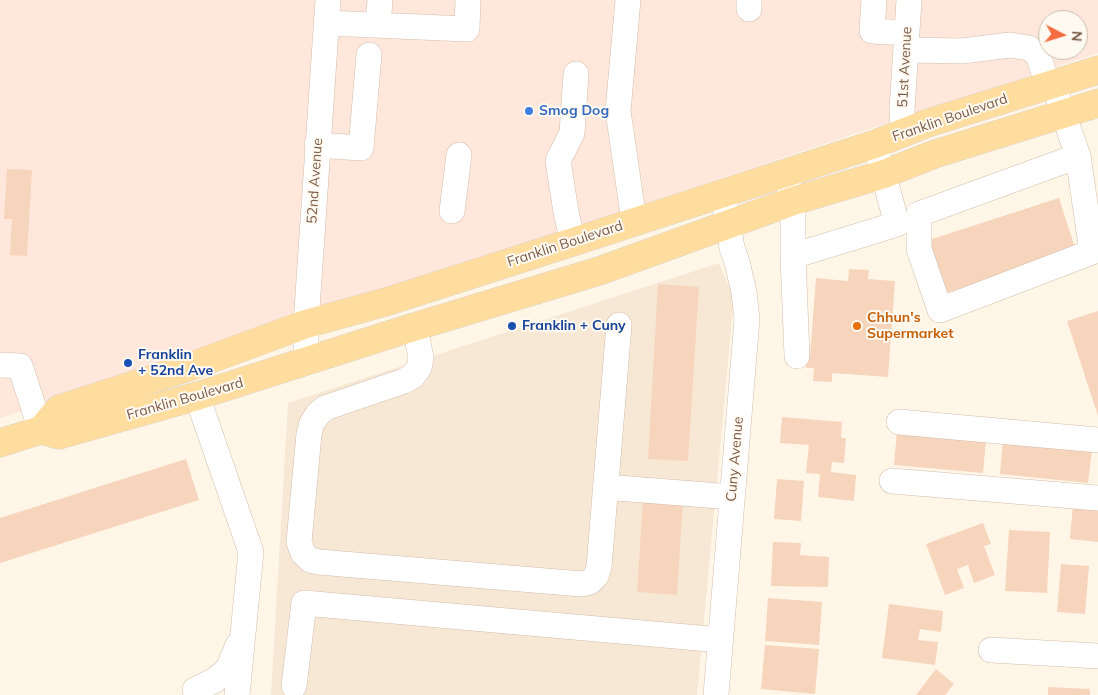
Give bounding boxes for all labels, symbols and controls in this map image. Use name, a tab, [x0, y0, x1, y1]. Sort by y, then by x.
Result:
north arrow	[1038, 10, 1088, 60]
street label: 51st Avenue	[894, 26, 916, 108]
text: N	[1068, 30, 1086, 42]
street label: Franklin Boulevard	[890, 90, 1010, 146]
place label: Smog Dog	[539, 103, 609, 119]
marker: Smog Dog	[523, 105, 535, 117]
street label: 52nd Avenue	[304, 138, 326, 224]
street label: Franklin Boulevard	[505, 217, 625, 271]
place label: Chhun's Supermarket	[867, 310, 954, 342]
place label: Franklin + Cuny	[522, 318, 626, 334]
marker: Franklin + Cuny	[506, 320, 518, 332]
marker: Chhun's Supermarket	[851, 320, 863, 332]
place label: Franklin + 52nd Ave	[138, 347, 213, 380]
marker: Franklin + 52nd Ave	[122, 357, 134, 369]
street label: Franklin Boulevard	[125, 374, 245, 424]
street label: Cuny Avenue	[723, 416, 747, 502]

